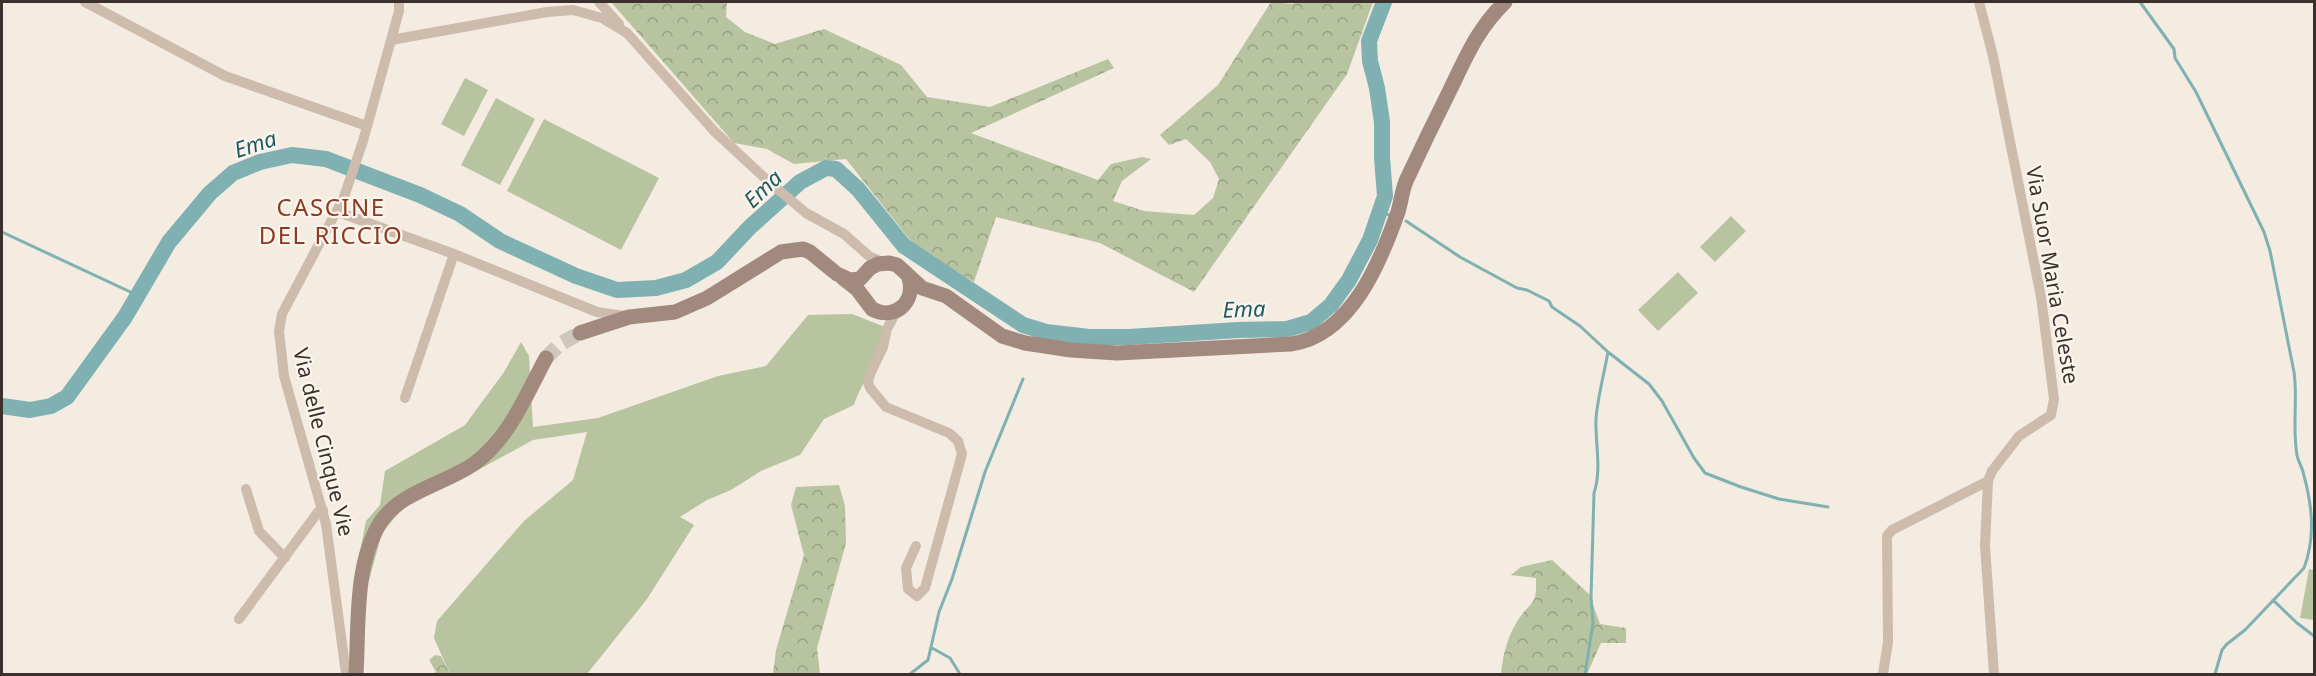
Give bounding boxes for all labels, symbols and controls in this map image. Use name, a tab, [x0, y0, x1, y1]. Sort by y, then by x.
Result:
water label: Ema	[230, 122, 281, 164]
water label: Ema	[736, 162, 788, 214]
street label: Via Suor Maria Celeste	[2020, 164, 2086, 386]
district label: CASCINE DEL RICCIO	[259, 190, 403, 251]
water label: Ema	[1222, 292, 1267, 324]
street label: Via delle Cinque Vie	[287, 345, 361, 539]

